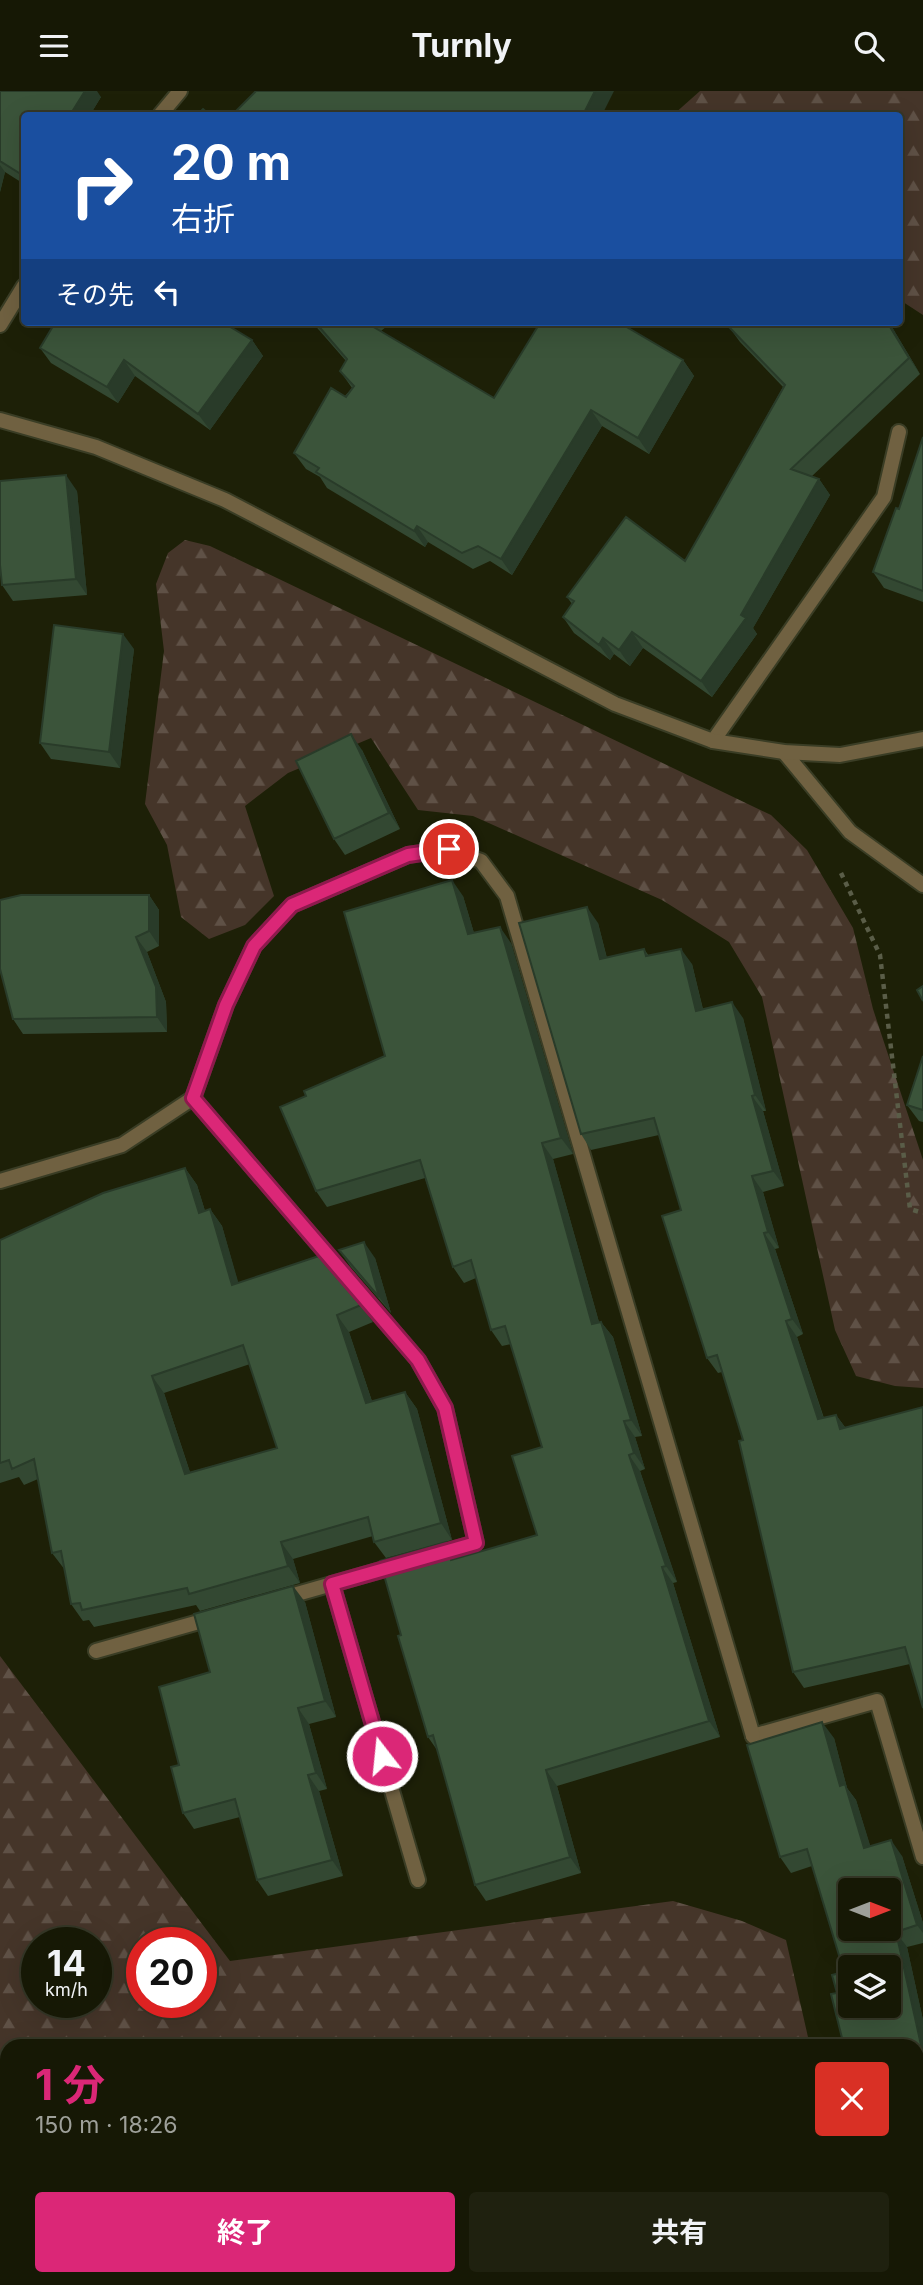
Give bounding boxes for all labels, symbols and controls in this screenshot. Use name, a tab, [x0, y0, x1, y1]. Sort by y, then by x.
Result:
text: Turnly	[411, 26, 512, 65]
icon: menu	[35, 27, 73, 65]
icon: search	[850, 27, 888, 65]
text: 20 m	[171, 133, 291, 192]
icon: right	[56, 140, 147, 231]
text: 右折	[171, 199, 235, 238]
icon: left	[148, 273, 186, 311]
text: その先	[56, 279, 134, 310]
pin	[419, 819, 479, 879]
icon: arrive	[430, 830, 468, 868]
position arrow	[345, 1719, 419, 1793]
north arrow	[838, 1878, 901, 1941]
map controls	[838, 1878, 901, 2018]
speed limit sign: 20	[126, 1927, 217, 2018]
text: 14	[47, 1942, 86, 1984]
button: layers	[838, 1955, 901, 2018]
text: km/h	[45, 1979, 88, 2000]
text: 1 分	[35, 2059, 105, 2110]
button: close	[815, 2062, 889, 2136]
text: 150 m · 18:26	[35, 2111, 178, 2139]
button: 終了	[35, 2192, 455, 2272]
button: 共有	[469, 2192, 889, 2272]

